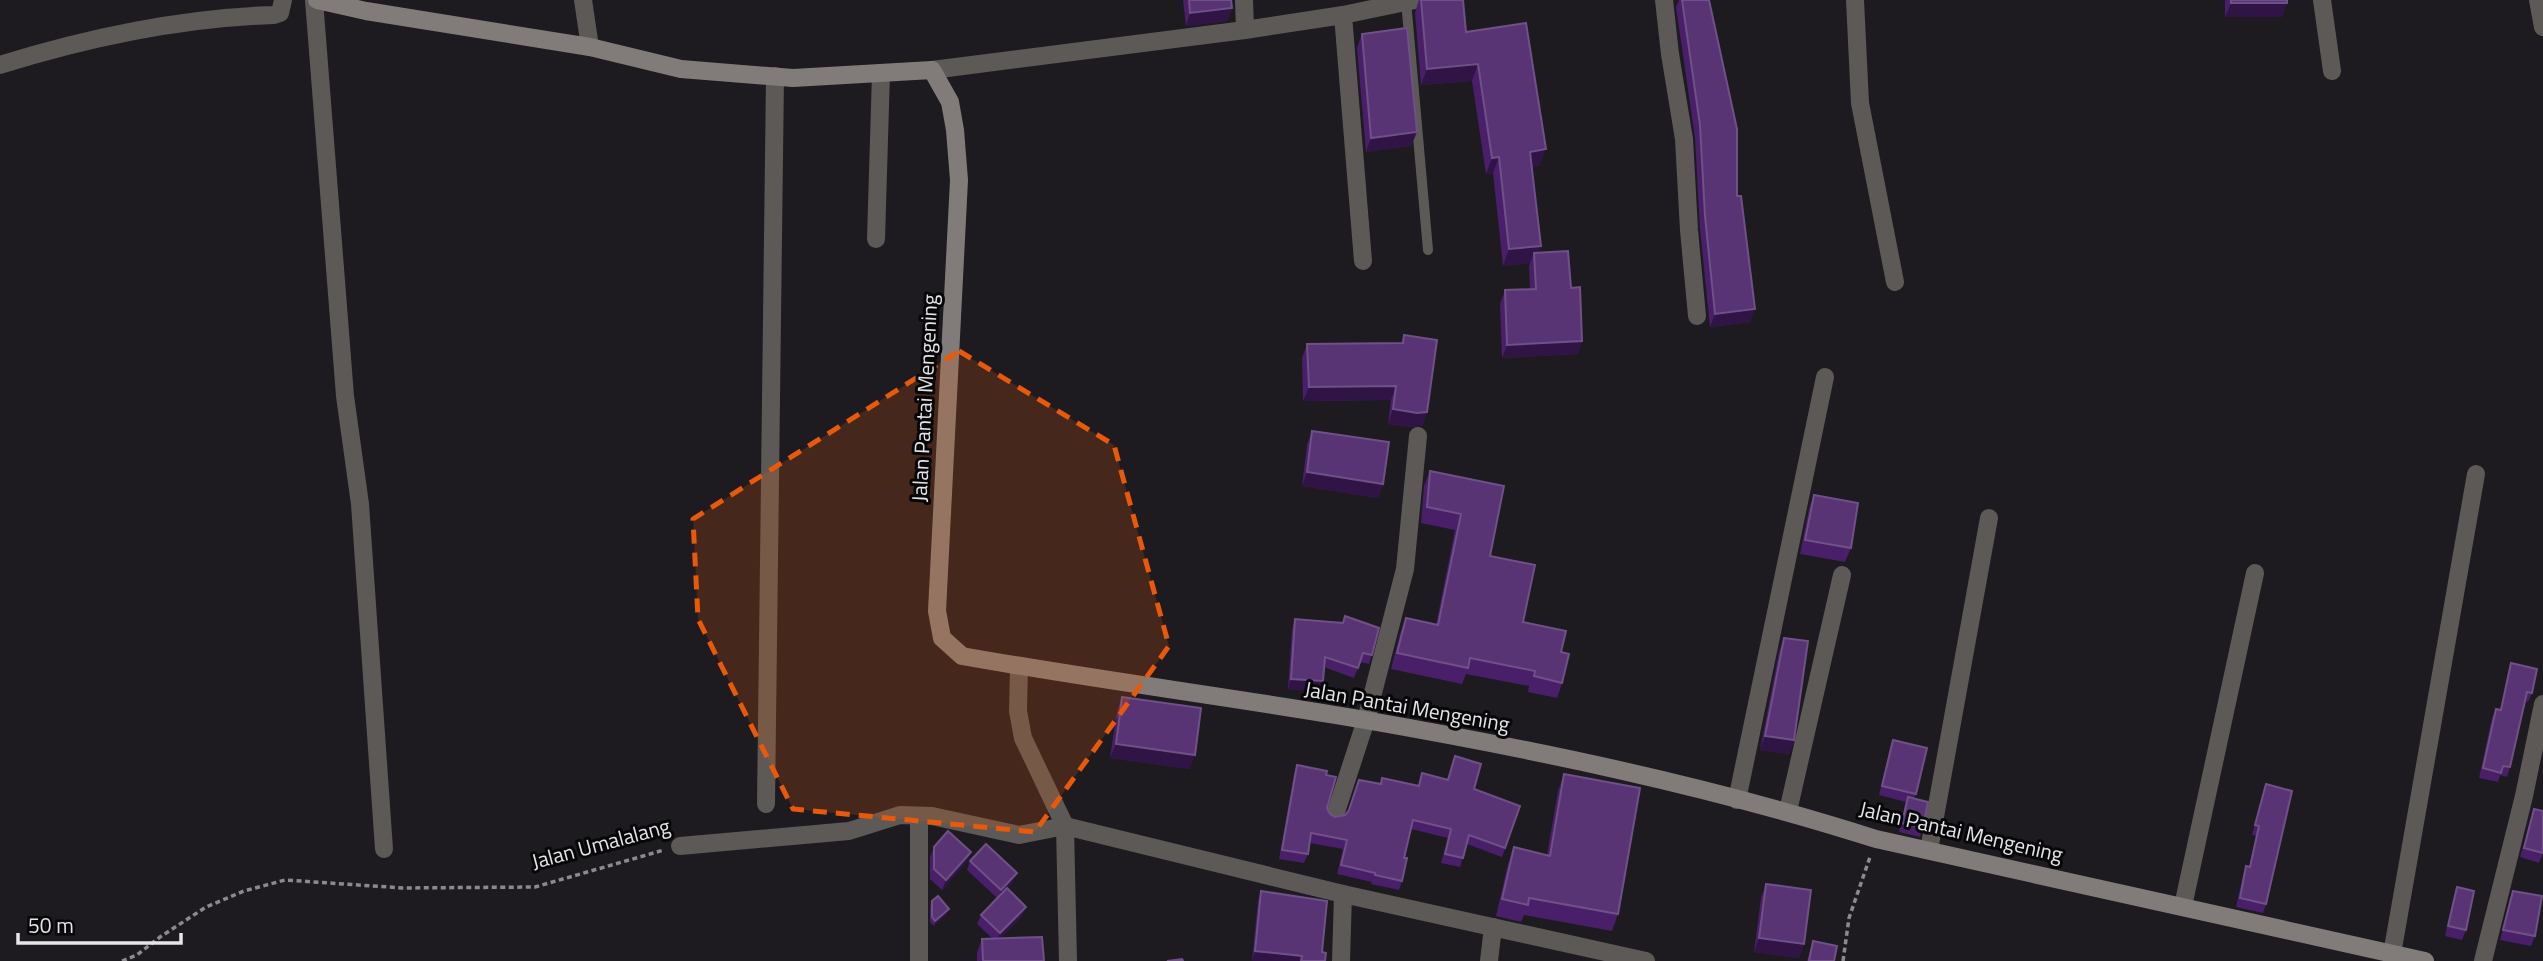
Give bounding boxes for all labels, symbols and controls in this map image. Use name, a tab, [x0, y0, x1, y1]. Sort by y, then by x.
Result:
street label: Jalan Pantai Mengening	[903, 293, 945, 503]
street label: Jalan Pantai Mengening	[1302, 672, 1512, 740]
street label: Jalan Pantai Mengening	[1856, 792, 2066, 870]
street label: Jalan Umalalang	[528, 809, 674, 877]
scale bar	[18, 902, 180, 946]
text: 50 m	[28, 909, 74, 941]

